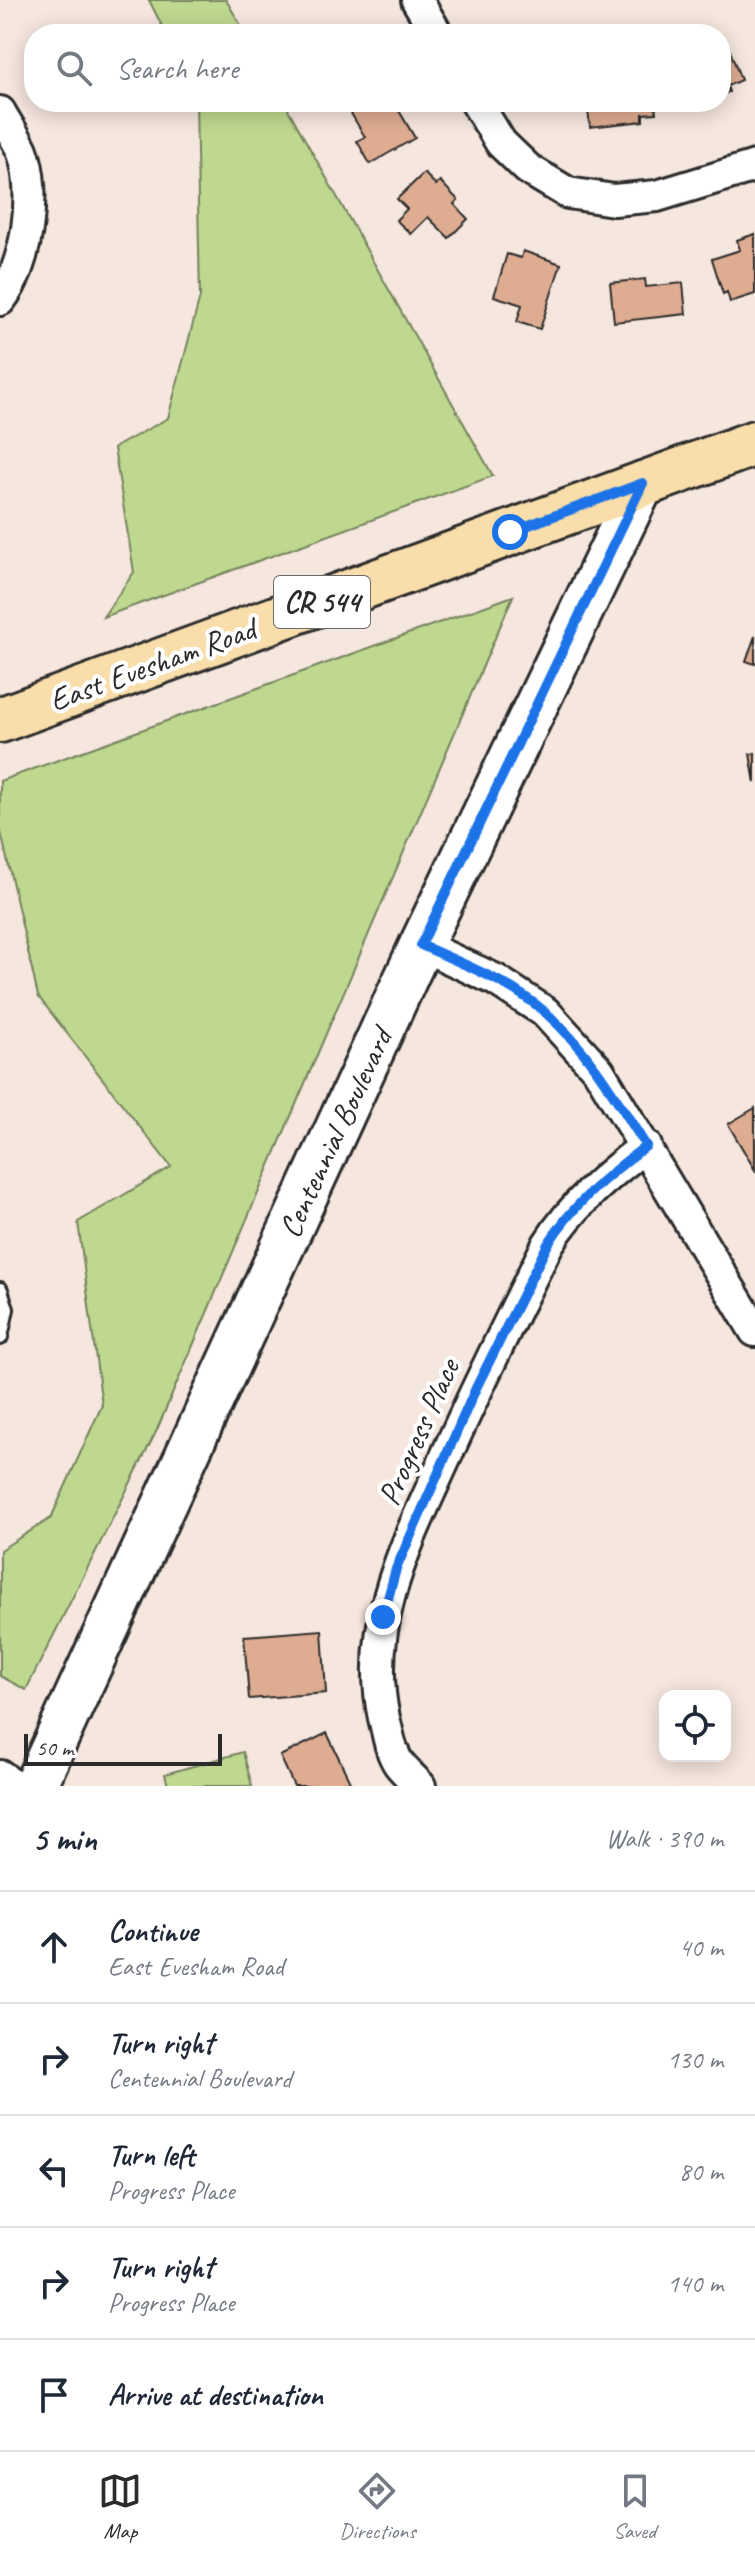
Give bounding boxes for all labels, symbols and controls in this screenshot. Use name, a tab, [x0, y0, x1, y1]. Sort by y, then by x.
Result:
search box	[24, 24, 731, 112]
icon: search	[52, 46, 96, 90]
text: Search here	[116, 49, 238, 87]
route start	[492, 514, 528, 550]
road number: CR 544	[274, 576, 370, 628]
street label: East Evesham Road	[44, 607, 265, 721]
street label: Centennial Boulevard	[269, 1018, 404, 1244]
street label: Progress Place	[368, 1350, 470, 1512]
route end	[365, 1599, 401, 1635]
map controls	[659, 1690, 731, 1762]
button: locate	[659, 1690, 731, 1762]
scale bar	[24, 1730, 222, 1766]
text: 50 m	[36, 1734, 73, 1762]
text: 5 min	[32, 1817, 97, 1860]
text: Walk · 390 m	[606, 1822, 723, 1855]
text: Continue	[108, 1912, 198, 1950]
icon: ahead	[32, 1925, 76, 1969]
text: 40 m	[679, 1931, 723, 1964]
text: East Evesham Road	[108, 1950, 284, 1983]
text: Turn right	[108, 2024, 213, 2062]
icon: right	[32, 2037, 76, 2081]
text: 130 m	[667, 2043, 723, 2076]
text: Centennial Boulevard	[108, 2062, 292, 2095]
text: Turn left	[108, 2136, 195, 2174]
icon: left	[32, 2149, 76, 2193]
text: 80 m	[679, 2155, 723, 2188]
text: Progress Place	[108, 2174, 234, 2207]
text: Turn right	[108, 2248, 213, 2286]
icon: right	[32, 2261, 76, 2305]
text: 140 m	[667, 2267, 723, 2300]
text: Progress Place	[108, 2286, 234, 2319]
icon: arrive	[32, 2373, 76, 2417]
text: Arrive at destination	[108, 2376, 323, 2414]
tab: Map	[98, 2469, 142, 2545]
tab: Directions	[339, 2469, 416, 2545]
tab: Saved	[613, 2469, 657, 2545]

